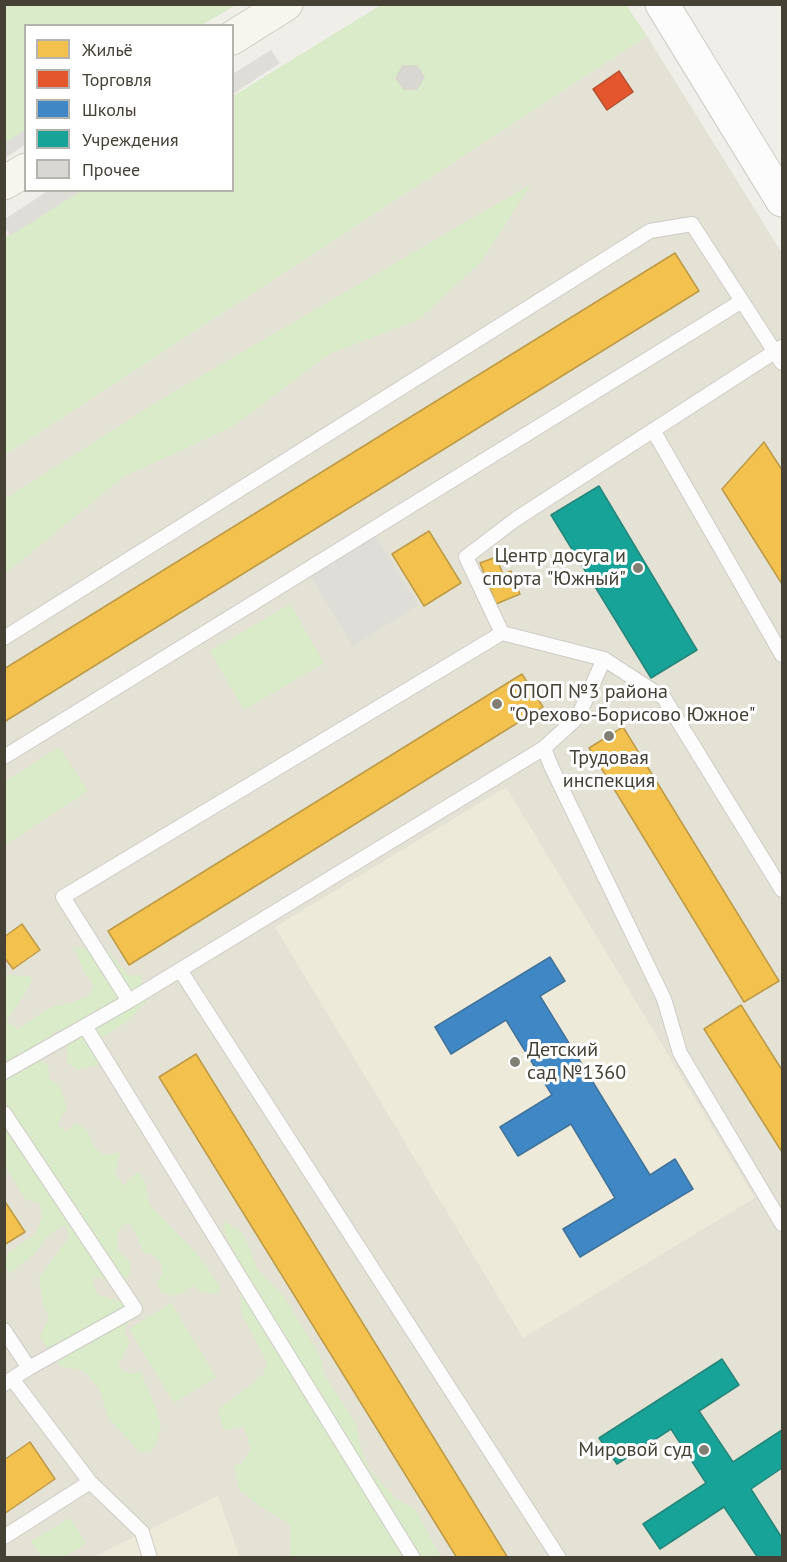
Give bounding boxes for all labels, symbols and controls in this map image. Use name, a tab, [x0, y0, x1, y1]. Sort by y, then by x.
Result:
legend	[24, 24, 234, 192]
text: Жильё	[82, 38, 133, 61]
text: Торговля	[82, 68, 152, 91]
text: Школы	[82, 98, 137, 121]
text: Учреждения	[82, 128, 179, 151]
text: Прочее	[82, 158, 140, 181]
place label: Центр досуга и спорта "Южный"	[482, 544, 626, 591]
marker: Центр досуга и спорта "Южный"	[631, 561, 645, 575]
place label: ОПОП №3 района "Орехово-Борисово Южное"	[509, 680, 756, 727]
marker: ОПОП №3 района "Орехово-Борисово Южное"	[490, 697, 504, 711]
marker: Трудовая инспекция	[602, 729, 616, 743]
place label: Трудовая инспекция	[563, 746, 655, 793]
place label: Детский сад №1360	[527, 1038, 626, 1085]
marker: Детский сад №1360	[508, 1055, 522, 1069]
place label: Мировой суд	[578, 1438, 692, 1462]
marker: Мировой суд	[697, 1443, 711, 1457]

